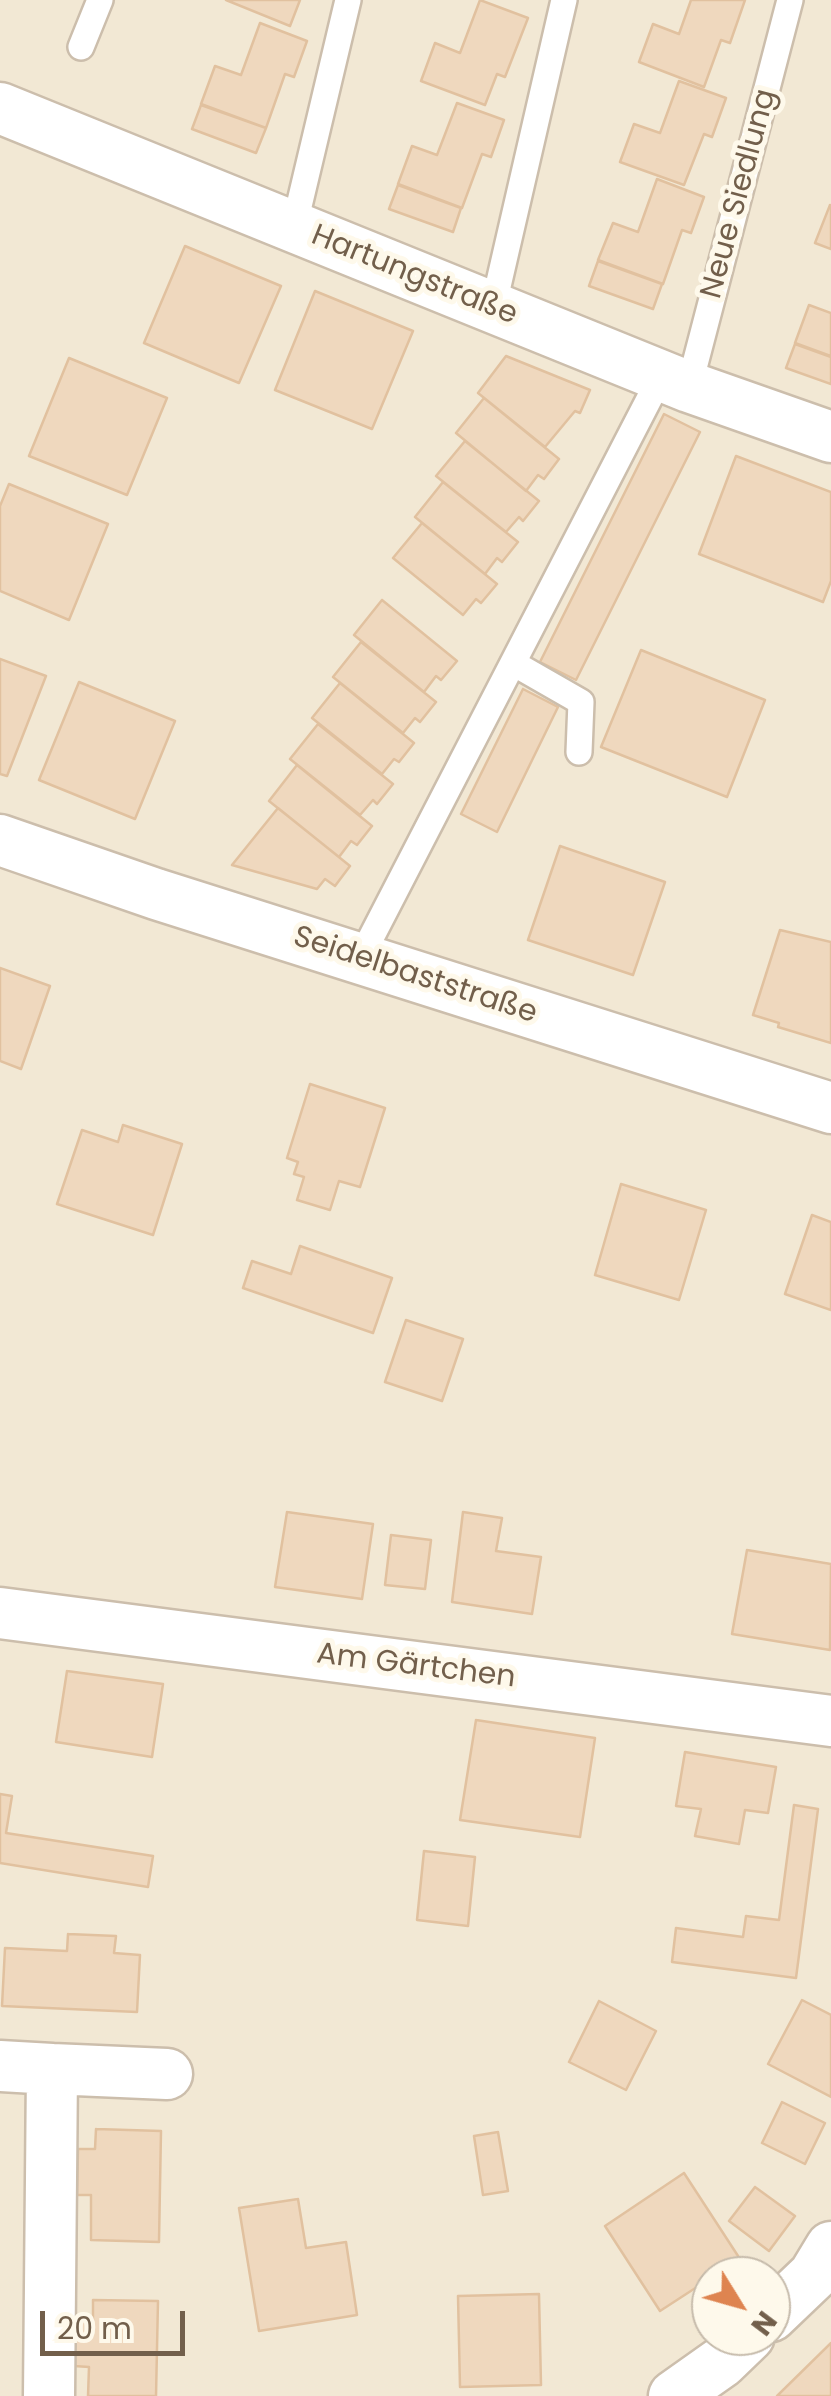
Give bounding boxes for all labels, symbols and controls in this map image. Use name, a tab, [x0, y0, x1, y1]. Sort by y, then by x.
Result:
street label: Neue Siedlung	[695, 85, 785, 303]
street label: Hartungstraße	[306, 218, 522, 334]
street label: Seidelbaststraße	[289, 920, 541, 1032]
street label: Am Gärtchen	[315, 1637, 517, 1697]
north arrow	[691, 2256, 791, 2356]
scale bar	[45, 2291, 190, 2353]
text: N	[742, 2303, 786, 2343]
text: 20 m	[57, 2307, 132, 2350]

